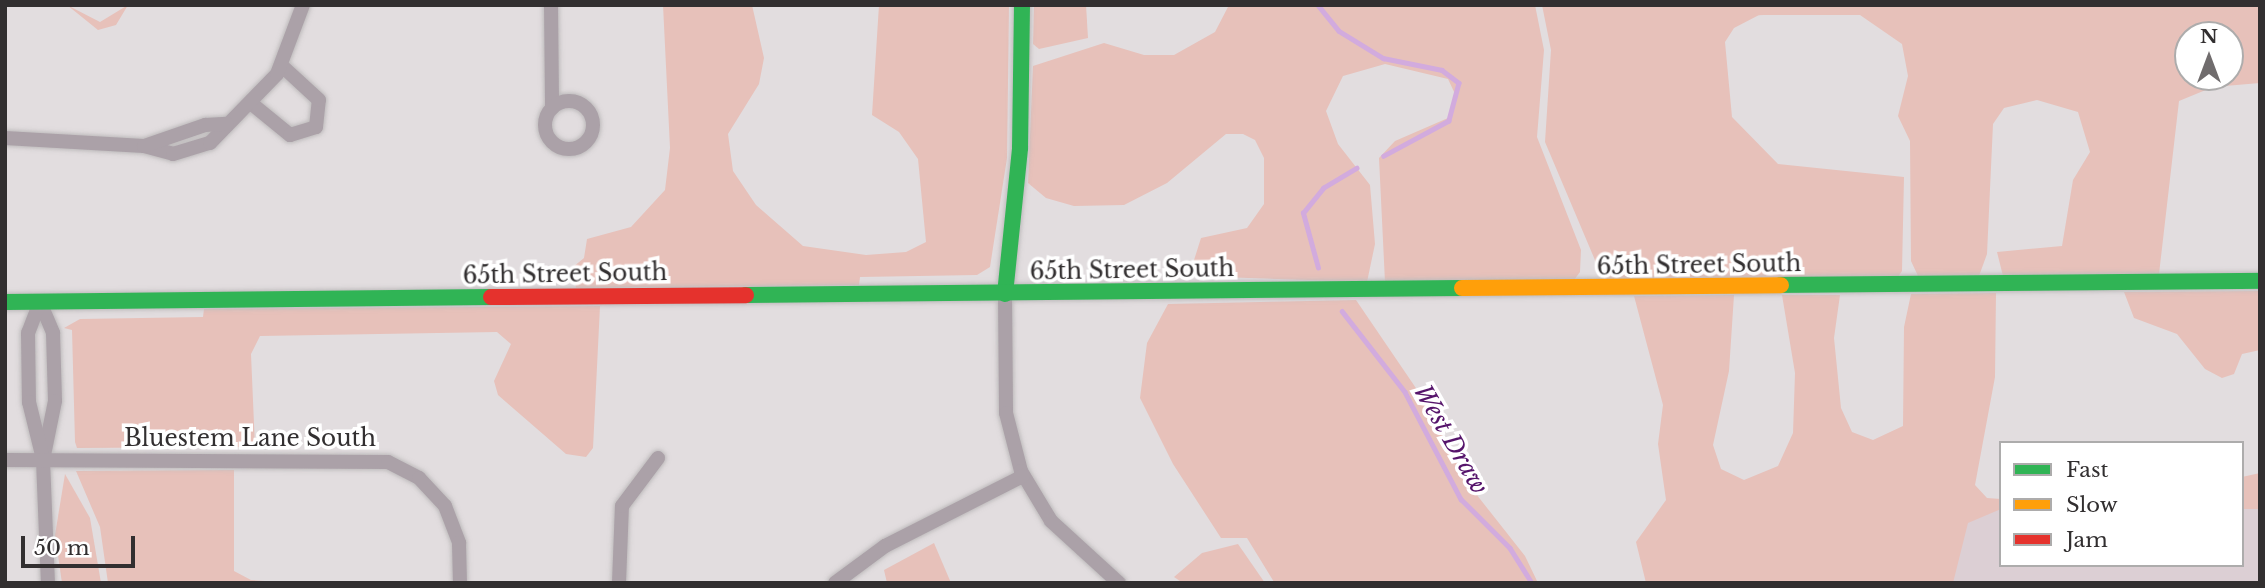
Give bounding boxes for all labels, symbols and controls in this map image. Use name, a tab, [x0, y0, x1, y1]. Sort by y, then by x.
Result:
north arrow	[2174, 21, 2244, 91]
text: N	[2200, 25, 2218, 48]
street label: 65th Street South	[1596, 249, 1802, 281]
street label: 65th Street South	[1029, 254, 1235, 286]
street label: 65th Street South	[462, 258, 668, 290]
water label: West Draw	[1408, 379, 1494, 499]
street label: Bluestem Lane South	[124, 424, 376, 452]
legend	[1999, 441, 2244, 567]
text: Fast	[2066, 457, 2108, 483]
text: Slow	[2066, 492, 2118, 518]
scale bar	[24, 522, 138, 566]
text: Jam	[2066, 527, 2108, 553]
text: 50 m	[34, 535, 89, 561]

